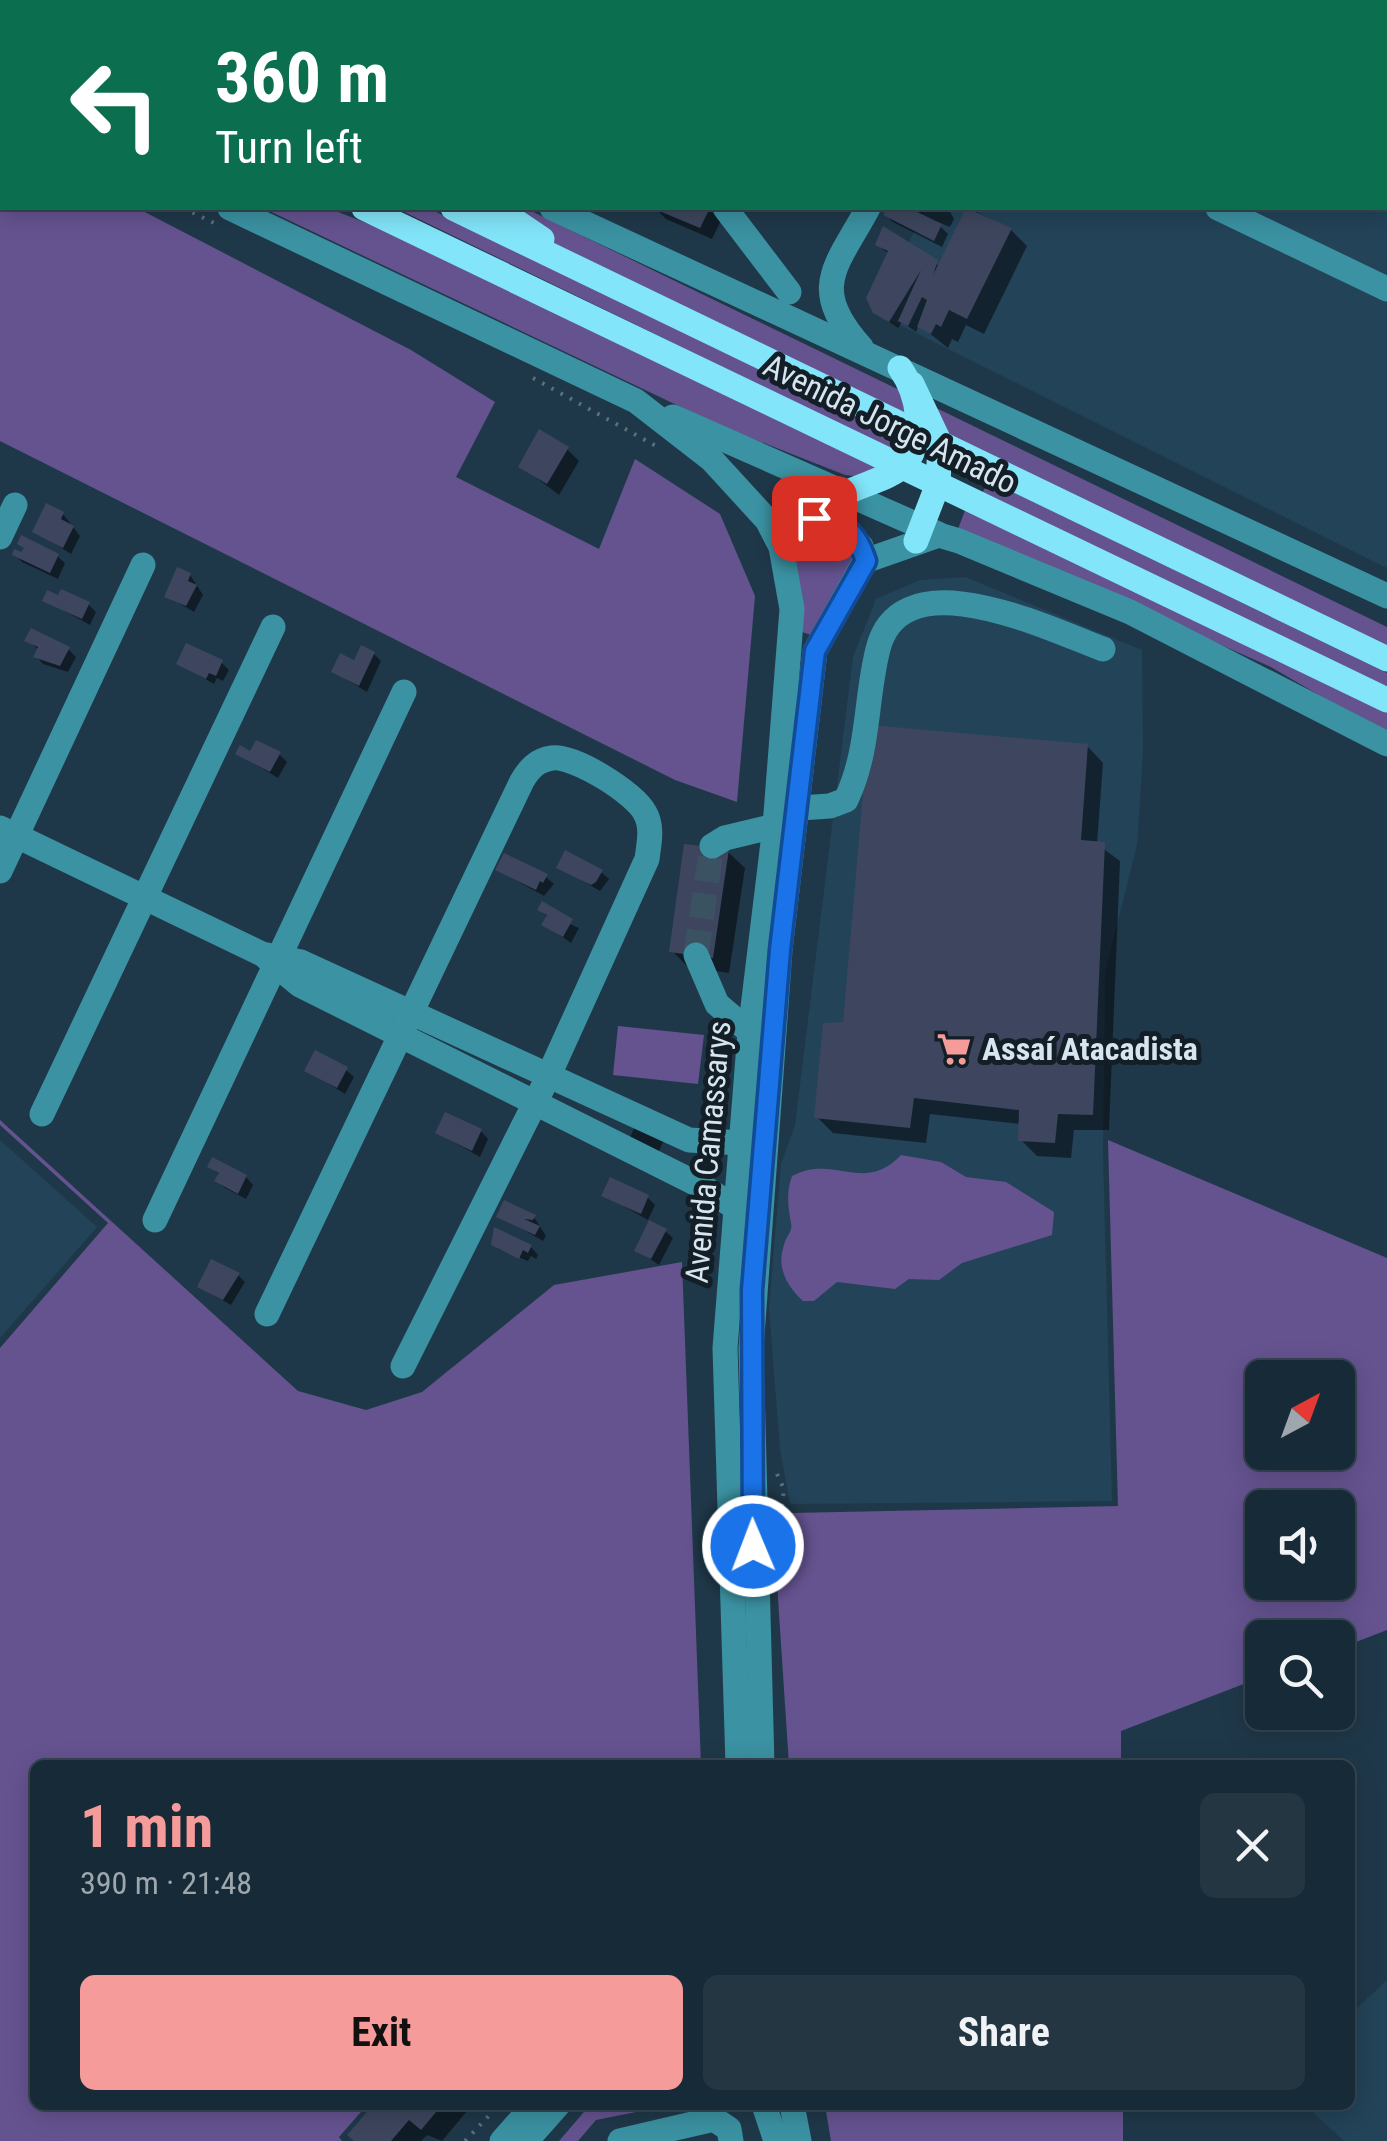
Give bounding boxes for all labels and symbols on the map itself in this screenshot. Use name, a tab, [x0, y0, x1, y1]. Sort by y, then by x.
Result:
street label: Avenida Jorge Amado	[757, 346, 1023, 502]
pin	[772, 476, 857, 561]
street label: Avenida Camassarys	[678, 1019, 738, 1285]
supermarket icon: Assaí Atacadista	[935, 1030, 973, 1068]
place label: Assaí Atacadista	[982, 1030, 1198, 1068]
north arrow	[1245, 1360, 1355, 1470]
position arrow	[701, 1494, 805, 1598]

